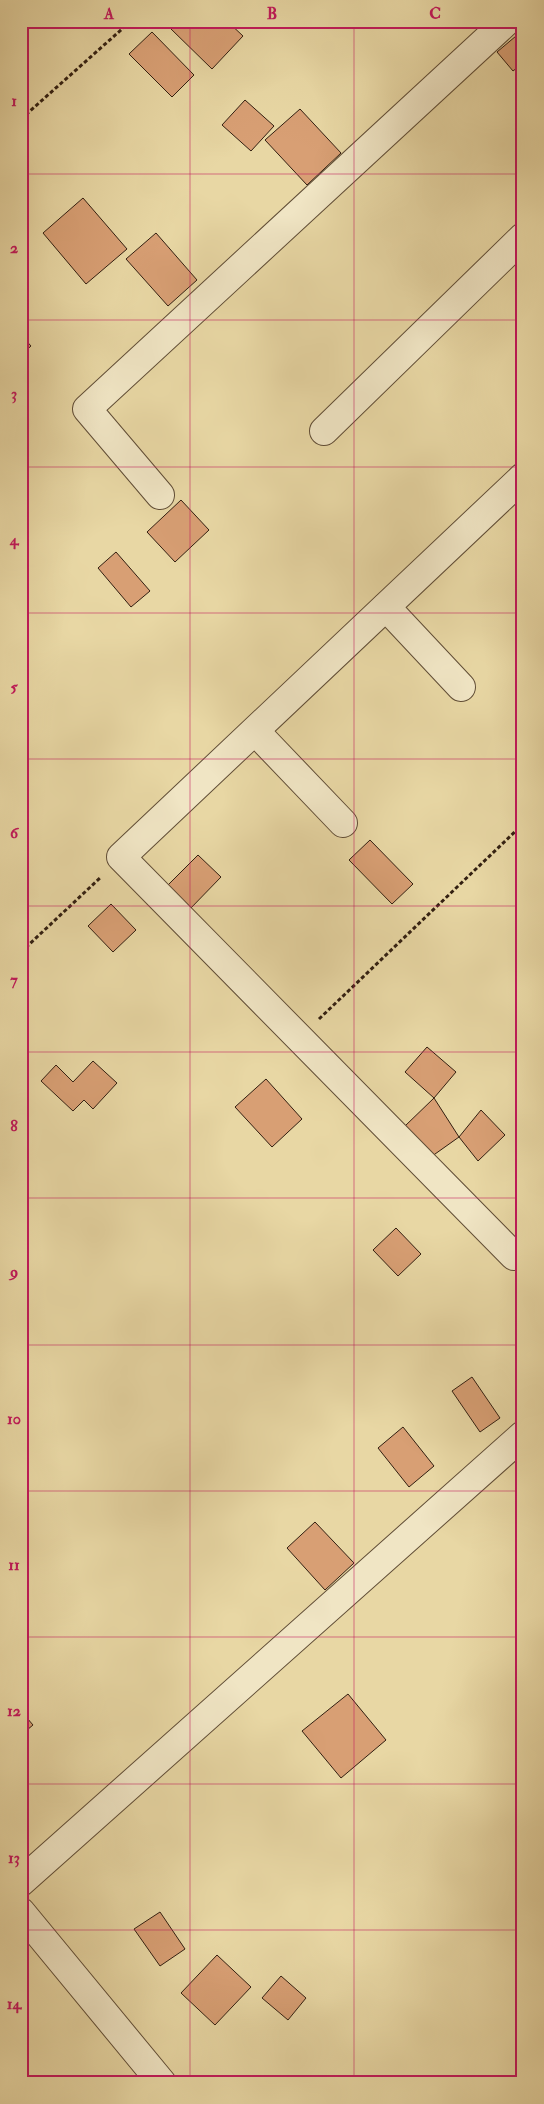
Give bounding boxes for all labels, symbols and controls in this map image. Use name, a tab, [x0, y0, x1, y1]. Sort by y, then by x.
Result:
text: A	[103, 4, 115, 24]
text: B	[267, 4, 277, 24]
text: C	[429, 4, 441, 24]
text: 1	[11, 91, 17, 111]
text: 2	[10, 238, 18, 258]
text: 3	[11, 384, 17, 404]
text: 4	[9, 530, 20, 550]
text: 5	[10, 677, 18, 697]
text: 6	[10, 823, 20, 843]
text: 7	[10, 970, 18, 990]
text: 8	[10, 1116, 18, 1136]
text: 9	[8, 1262, 18, 1282]
text: 10	[7, 1409, 21, 1429]
text: 11	[8, 1555, 20, 1575]
text: 12	[7, 1701, 21, 1721]
text: 13	[8, 1848, 20, 1868]
text: 14	[7, 1994, 23, 2014]

